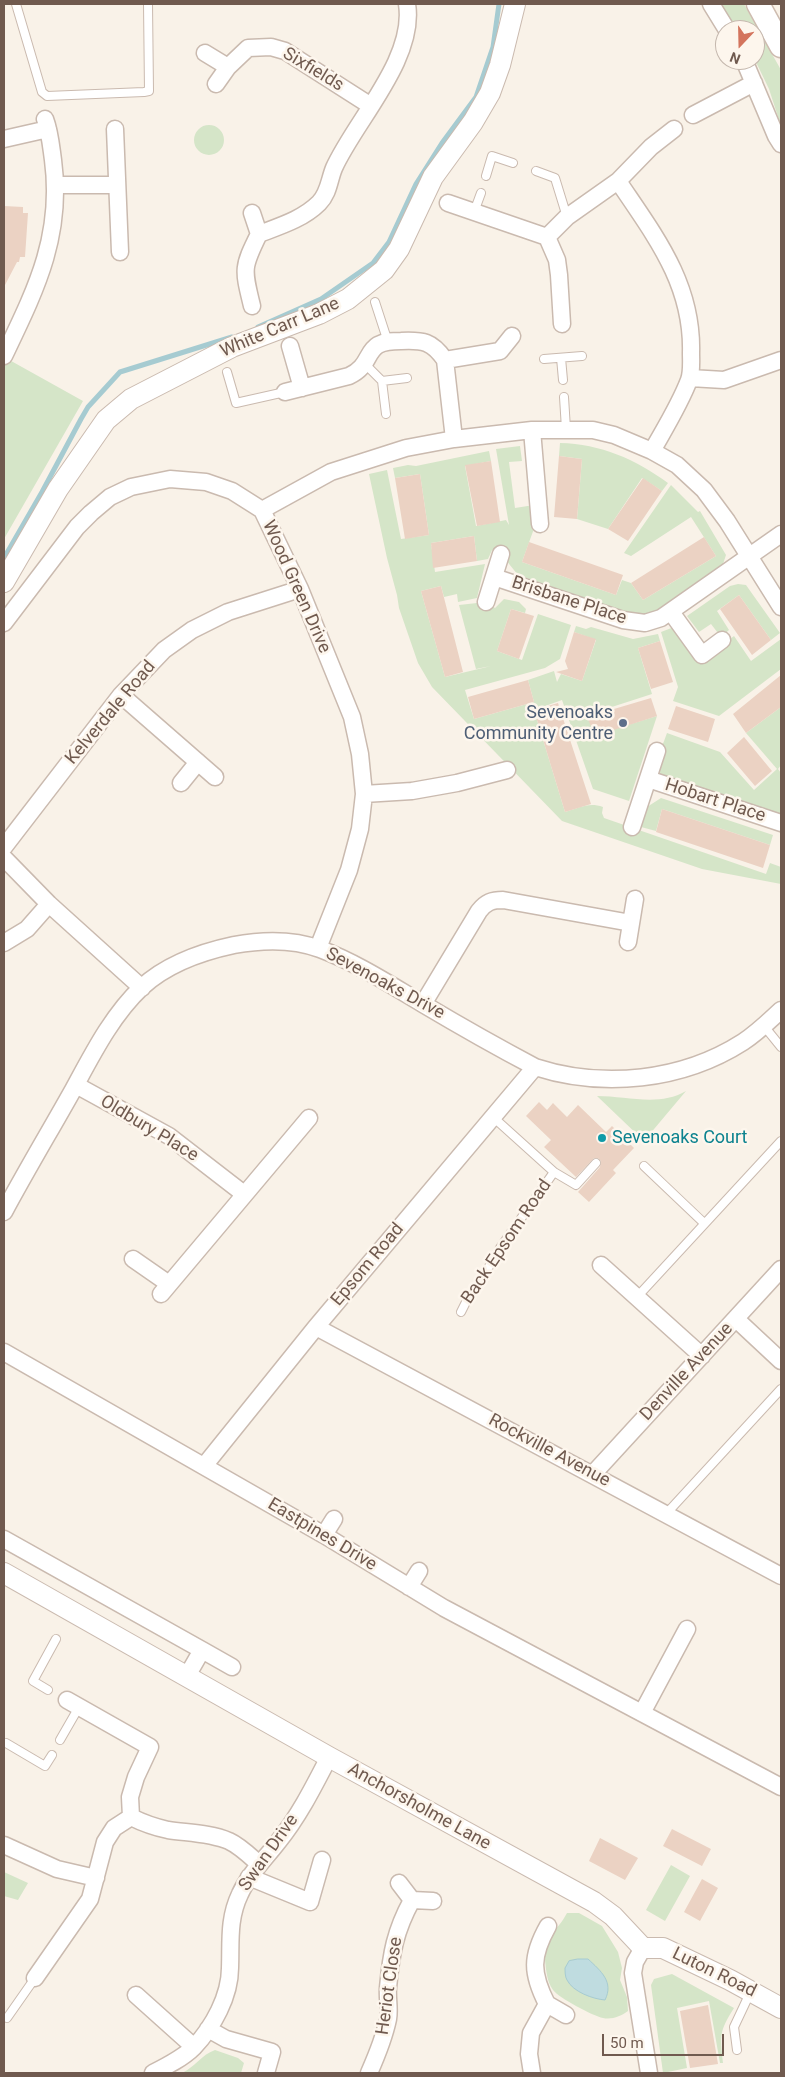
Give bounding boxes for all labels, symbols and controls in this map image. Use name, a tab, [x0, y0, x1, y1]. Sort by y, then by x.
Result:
north arrow	[715, 20, 765, 70]
street label: Sixfields	[279, 43, 347, 97]
text: N	[728, 49, 742, 67]
street label: White Carr Lane	[217, 293, 343, 363]
street label: Wood Green Drive	[257, 517, 335, 657]
street label: Brisbane Place	[509, 572, 629, 630]
street label: Kelverdale Road	[61, 657, 161, 769]
place label: Sevenoaks Community Centre	[464, 702, 613, 744]
marker: Sevenoaks Community Centre	[617, 717, 629, 729]
street label: Hobart Place	[662, 775, 768, 827]
street label: Sevenoaks Drive	[322, 944, 448, 1024]
street label: Oldbury Place	[96, 1091, 202, 1167]
place label: Sevenoaks Court	[612, 1127, 747, 1149]
marker: Sevenoaks Court	[596, 1132, 608, 1144]
street label: Back Epsom Road	[457, 1176, 557, 1308]
street label: Epsom Road	[327, 1219, 409, 1311]
street label: Denville Avenue	[636, 1319, 738, 1425]
street label: Rockville Avenue	[484, 1410, 614, 1492]
street label: Eastpines Drive	[264, 1494, 380, 1576]
street label: Anchorsholme Lane	[344, 1759, 494, 1855]
street label: Swan Drive	[235, 1810, 303, 1896]
street label: Heriot Close	[372, 1936, 408, 2036]
street label: Luton Road	[668, 1943, 760, 2003]
scale bar	[605, 2024, 728, 2056]
text: 50 m	[610, 2034, 644, 2052]

